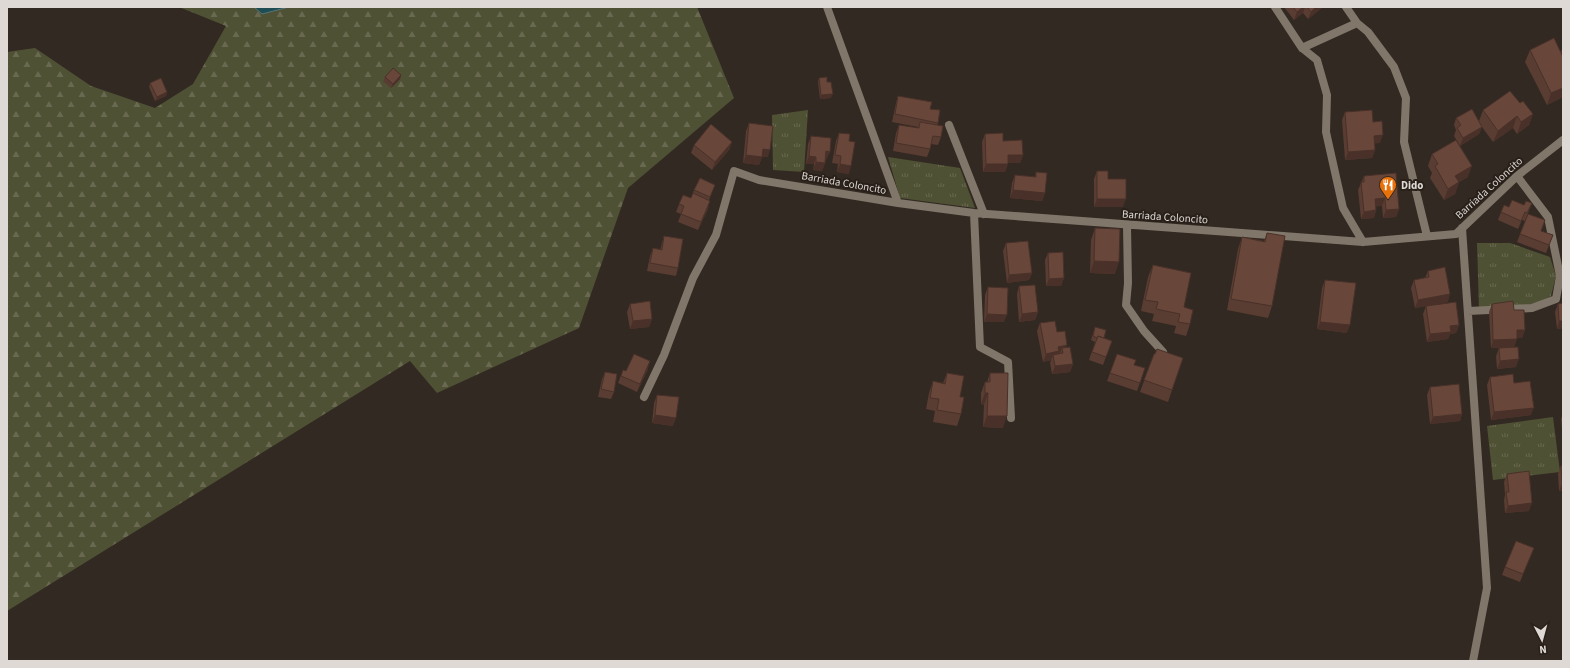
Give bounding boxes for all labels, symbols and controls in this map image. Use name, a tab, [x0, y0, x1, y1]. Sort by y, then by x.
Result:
street label: Barriada Coloncito	[1452, 154, 1526, 222]
street label: Barriada Coloncito	[800, 168, 888, 198]
restaurant icon: Dido	[1378, 175, 1398, 200]
place label: Dido	[1401, 178, 1423, 193]
street label: Barriada Coloncito	[1122, 207, 1208, 227]
north arrow	[1522, 620, 1562, 660]
text: N	[1539, 642, 1547, 657]

